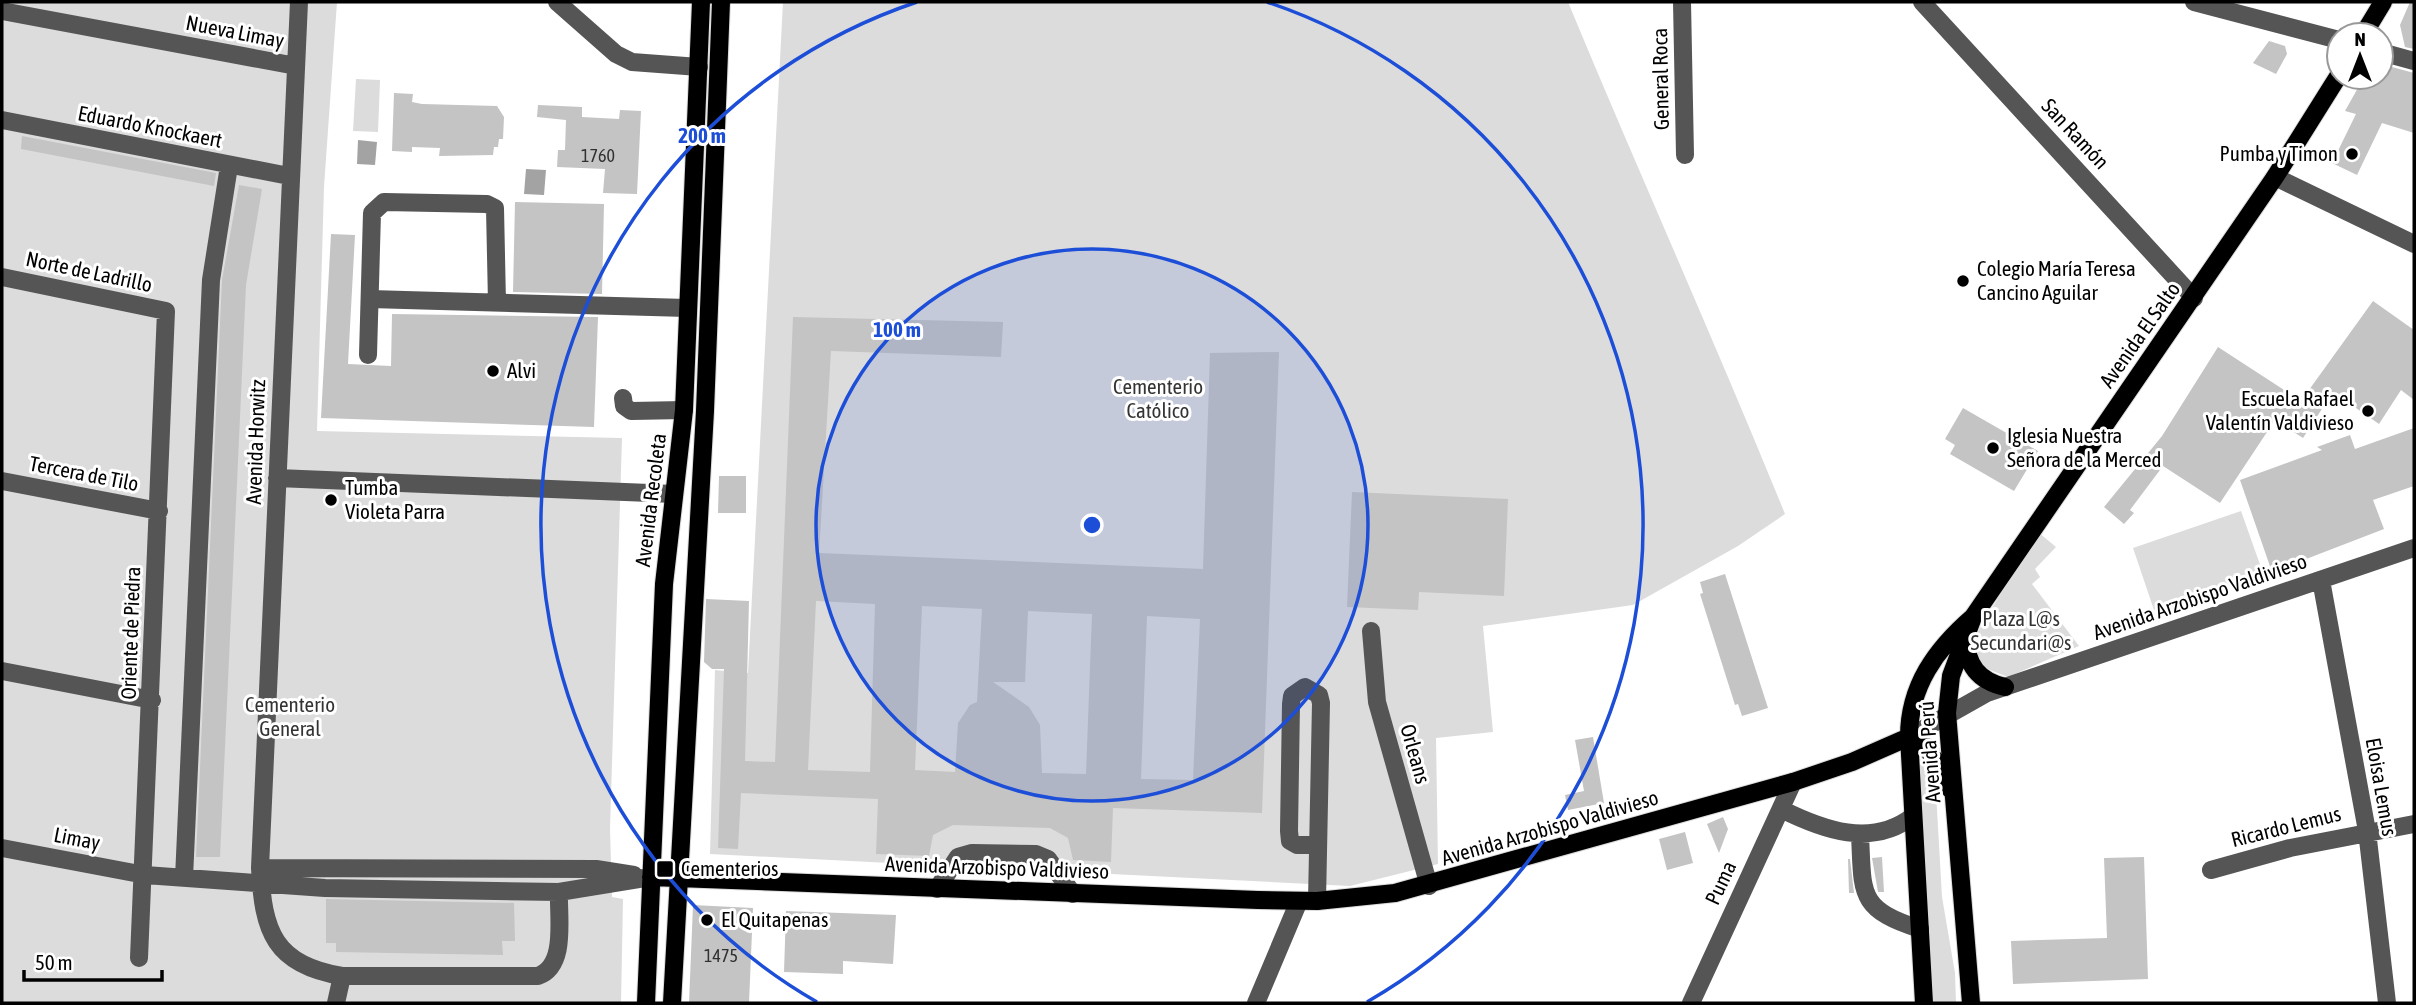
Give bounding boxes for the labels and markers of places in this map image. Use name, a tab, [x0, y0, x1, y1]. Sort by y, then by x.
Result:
place label: Pumba y Timon	[2220, 141, 2338, 165]
marker: Pumba y Timon	[2344, 146, 2360, 162]
place label: Colegio María Teresa Cancino Aguilar	[1977, 256, 2136, 304]
marker: Colegio María Teresa Cancino Aguilar	[1955, 273, 1971, 289]
place label: Alvi	[507, 358, 536, 382]
marker: Alvi	[485, 363, 501, 379]
place label: Escuela Rafael Valentín Valdivieso	[2206, 386, 2354, 434]
marker: Escuela Rafael Valentín Valdivieso	[2360, 403, 2376, 419]
place label: Iglesia Nuestra Señora de la Merced	[2007, 423, 2161, 471]
marker: Iglesia Nuestra Señora de la Merced	[1985, 440, 2001, 456]
place label: Tumba Violeta Parra	[345, 475, 445, 523]
marker: Tumba Violeta Parra	[323, 492, 339, 508]
centre of rings	[1080, 513, 1104, 537]
place label: Cementerios	[681, 856, 779, 880]
marker: Cementerios	[655, 859, 675, 879]
place label: El Quitapenas	[721, 907, 828, 931]
marker: El Quitapenas	[699, 912, 715, 928]

